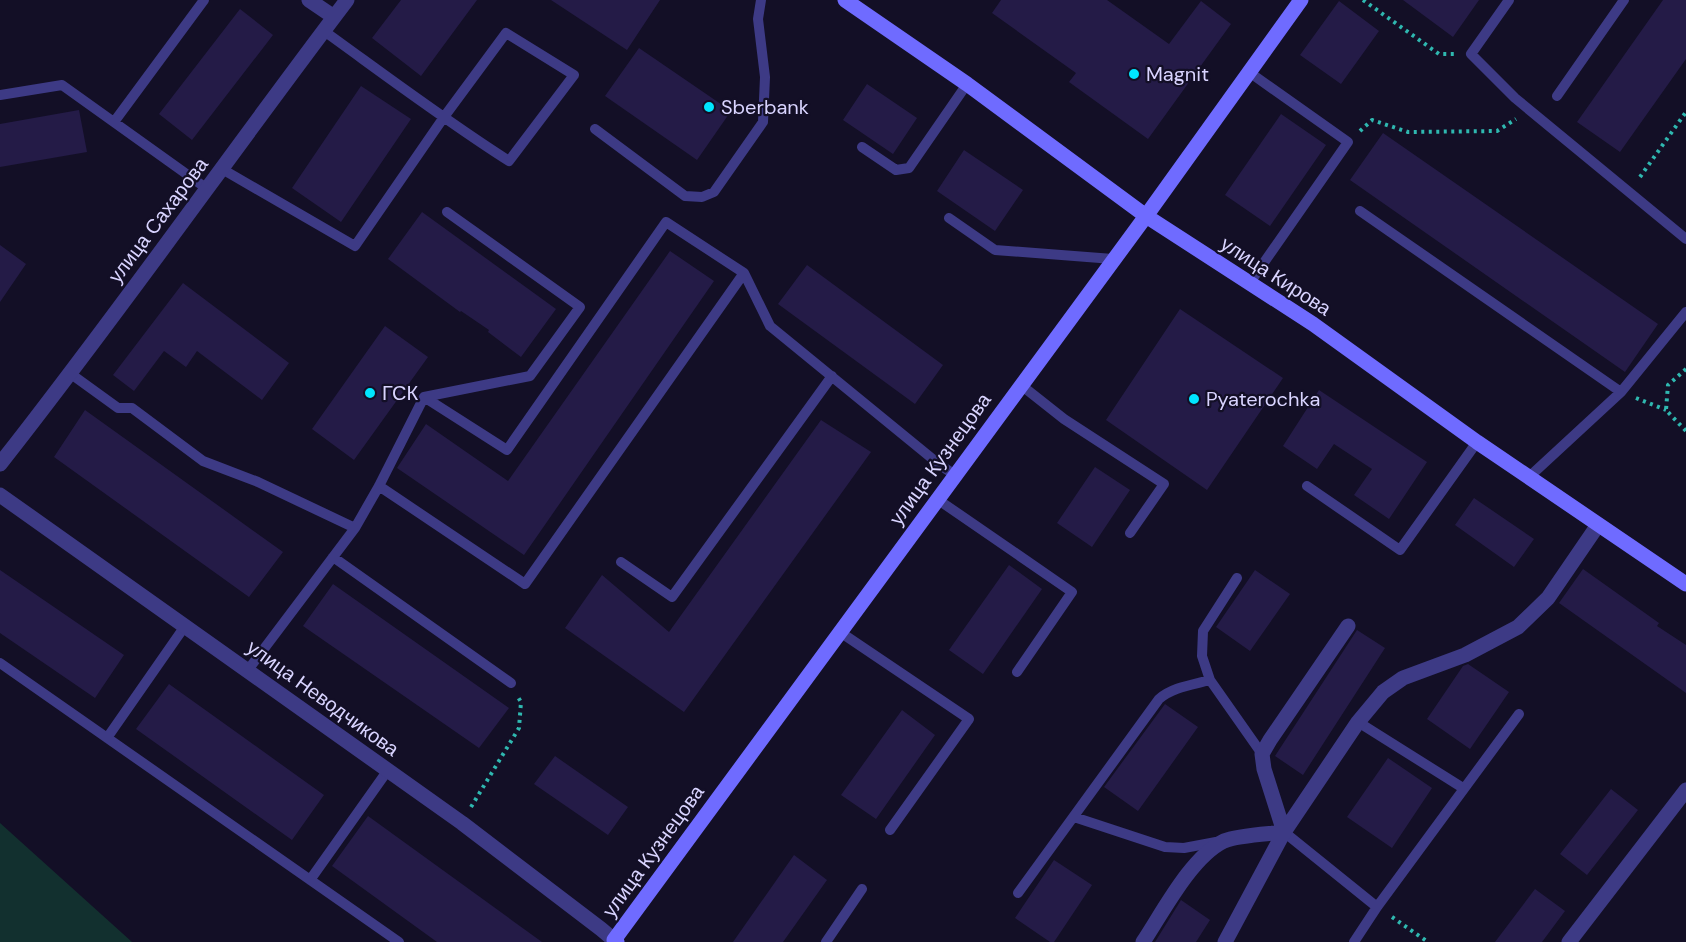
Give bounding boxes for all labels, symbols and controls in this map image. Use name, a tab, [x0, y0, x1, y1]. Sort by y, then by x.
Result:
place label: Magnit	[1146, 61, 1209, 87]
marker: Magnit	[1127, 67, 1141, 81]
place label: Sberbank	[721, 94, 809, 120]
marker: Sberbank	[702, 100, 716, 114]
street label: улица Сахарова	[102, 151, 214, 288]
street label: улица Кирова	[1216, 231, 1337, 322]
place label: ГСК	[382, 380, 418, 406]
marker: ГСК	[363, 386, 377, 400]
place label: Pyaterochka	[1206, 386, 1320, 412]
street label: улица Кузнецова	[883, 387, 997, 530]
marker: Pyaterochka	[1187, 392, 1201, 406]
street label: улица Неводчикова	[242, 634, 405, 762]
street label: улица Кузнецова	[596, 779, 710, 922]

